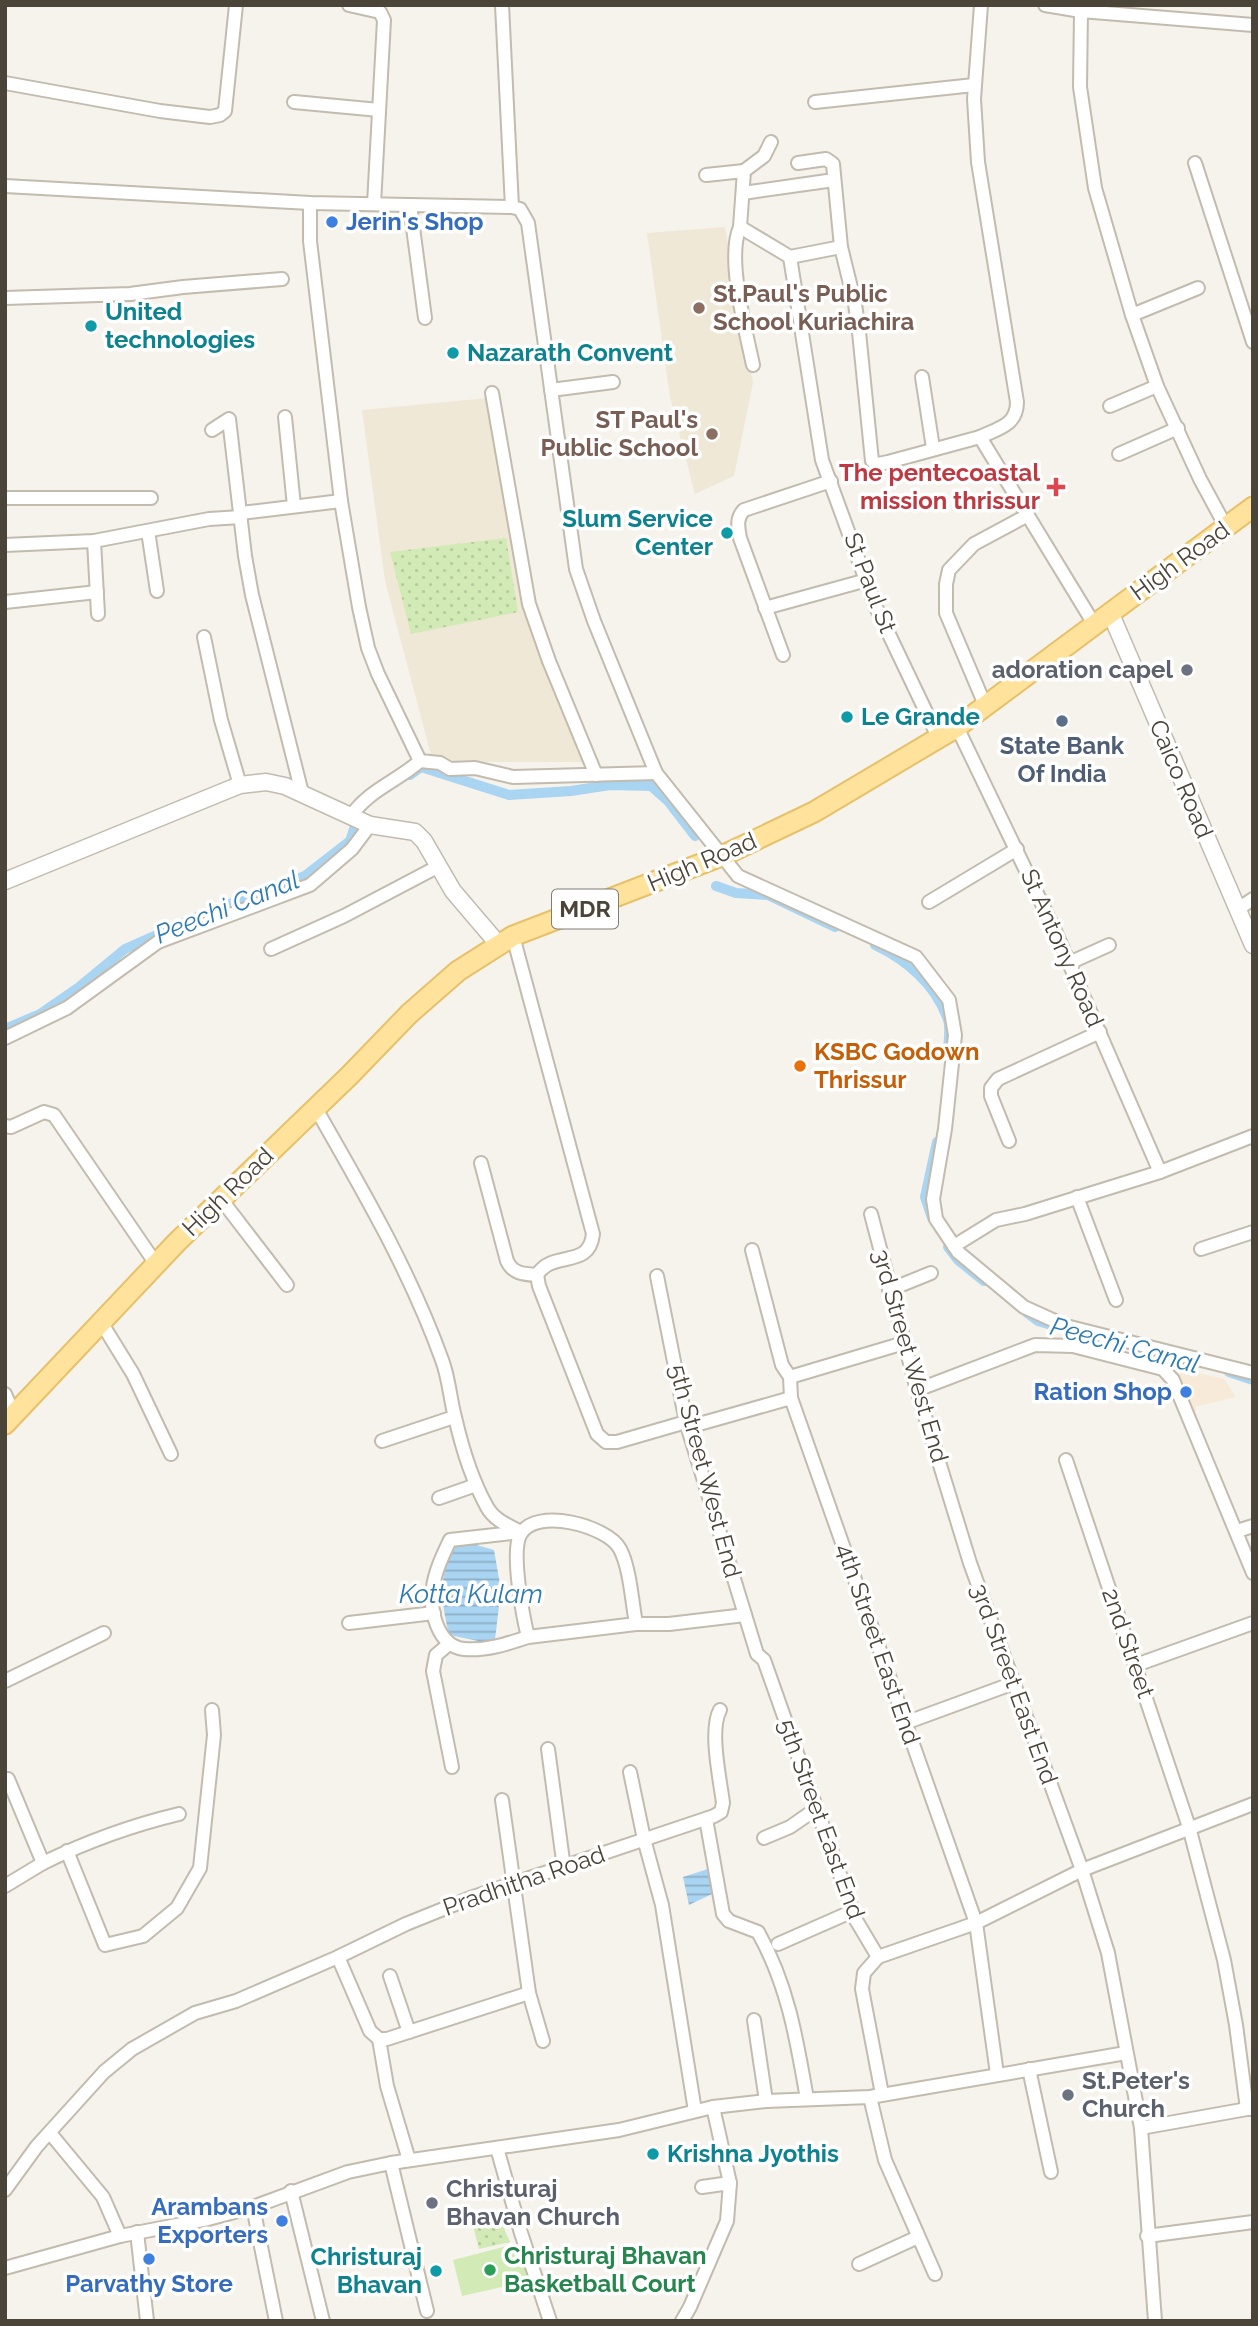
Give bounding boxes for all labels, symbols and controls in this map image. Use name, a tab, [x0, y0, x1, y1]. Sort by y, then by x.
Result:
place label: Jerin's Shop	[346, 207, 484, 236]
marker: Jerin's Shop	[324, 214, 340, 230]
place label: St.Paul's Public School Kuriachira	[713, 279, 915, 336]
place label: United technologies	[105, 297, 255, 354]
marker: St.Paul's Public School Kuriachira	[691, 300, 707, 316]
marker: United technologies	[83, 318, 99, 334]
place label: Nazarath Convent	[467, 338, 673, 367]
marker: Nazarath Convent	[445, 345, 461, 361]
place label: ST Paul's Public School	[541, 405, 698, 462]
marker: ST Paul's Public School	[704, 426, 720, 442]
place label: The pentecoastal mission thrissur	[839, 458, 1040, 515]
marker: The pentecoastal mission thrissur	[1046, 477, 1066, 497]
place label: Slum Service Center	[562, 504, 713, 561]
street label: High Road	[1124, 515, 1235, 606]
marker: Slum Service Center	[719, 525, 735, 541]
street label: St Paul St	[838, 529, 903, 637]
place label: adoration capel	[992, 655, 1173, 684]
marker: adoration capel	[1179, 662, 1195, 678]
place label: Le Grande	[861, 702, 980, 731]
marker: Le Grande	[839, 709, 855, 725]
marker: State Bank Of India	[1054, 713, 1070, 729]
street label: Caico Road	[1144, 715, 1219, 842]
place label: State Bank Of India	[1000, 731, 1125, 788]
street label: High Road	[643, 826, 761, 897]
water label: Peechi Canal	[150, 864, 304, 950]
street label: St Antony Road	[1015, 864, 1110, 1031]
road number: MDR	[552, 890, 618, 928]
place label: KSBC Godown Thrissur	[814, 1037, 979, 1094]
marker: KSBC Godown Thrissur	[792, 1058, 808, 1074]
street label: High Road	[176, 1141, 279, 1242]
street label: 3rd Street West End	[866, 1246, 955, 1466]
water label: Peechi Canal	[1047, 1311, 1203, 1379]
street label: 5th Street West End	[663, 1361, 748, 1581]
place label: Ration Shop	[1034, 1377, 1172, 1406]
marker: Ration Shop	[1178, 1384, 1194, 1400]
street label: 4th Street East End	[830, 1540, 926, 1748]
water label: Kotta Kulam	[399, 1579, 543, 1609]
street label: 3rd Street East End	[965, 1580, 1064, 1788]
street label: 2nd Street	[1096, 1584, 1161, 1701]
street label: 5th Street East End	[772, 1715, 871, 1923]
street label: Pradhitha Road	[439, 1839, 609, 1922]
place label: St.Peter's Church	[1082, 2066, 1190, 2123]
marker: St.Peter's Church	[1060, 2087, 1076, 2103]
place label: Krishna Jyothis	[667, 2139, 839, 2168]
marker: Krishna Jyothis	[645, 2146, 661, 2162]
place label: Christuraj Bhavan Church	[446, 2174, 620, 2231]
place label: Arambans Exporters	[151, 2192, 268, 2249]
marker: Christuraj Bhavan Church	[424, 2195, 440, 2211]
marker: Arambans Exporters	[274, 2213, 290, 2229]
place label: Christuraj Bhavan Basketball Court	[504, 2241, 707, 2298]
place label: Christuraj Bhavan	[311, 2242, 422, 2299]
marker: Parvathy Store	[141, 2251, 157, 2267]
marker: Christuraj Bhavan Basketball Court	[482, 2262, 498, 2278]
marker: Christuraj Bhavan	[428, 2263, 444, 2279]
place label: Parvathy Store	[65, 2269, 233, 2298]

